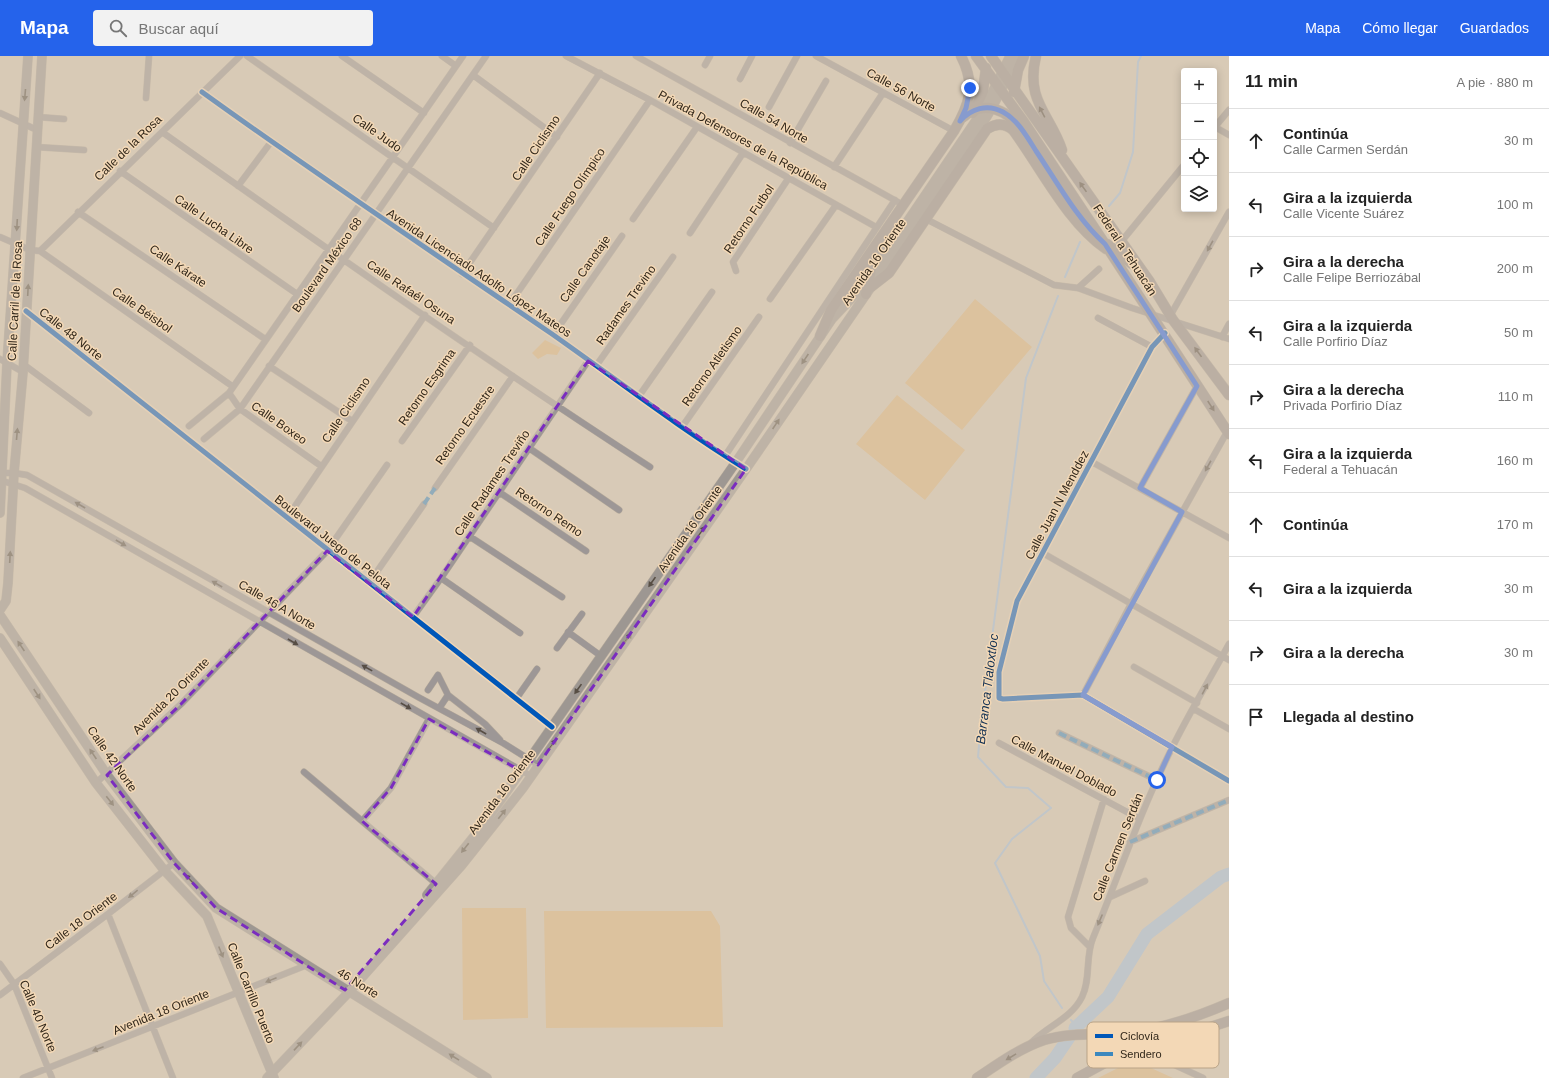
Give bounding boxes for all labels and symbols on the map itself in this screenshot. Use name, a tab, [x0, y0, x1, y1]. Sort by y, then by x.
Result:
street label: Calle 56 Norte	[864, 65, 938, 115]
route end	[961, 79, 979, 97]
street label: Privada Defensores de la República	[656, 87, 830, 193]
one-way arrow	[21, 89, 28, 101]
street label: Calle 54 Norte	[737, 96, 811, 146]
one-way arrow	[1039, 106, 1046, 118]
street label: Calle Judo	[350, 111, 405, 155]
street label: Calle de la Rosa	[91, 112, 165, 184]
street label: Calle Ciclismo	[509, 112, 563, 183]
street label: Calle Fuego Olímpico	[532, 145, 608, 249]
street label: Retorno Futbol	[721, 182, 777, 256]
one-way arrow	[1079, 182, 1087, 192]
street label: Calle Lucha Libre	[172, 191, 257, 257]
street label: Federal a Tehuacán	[1090, 202, 1160, 298]
street label: Avenida Licenciado Adolfo López Mateos	[384, 206, 574, 340]
street label: Boulevard México 68	[289, 215, 365, 315]
street label: Avenida 16 Oriente	[839, 216, 909, 308]
one-way arrow	[14, 219, 20, 232]
street label: Calle Canotaje	[557, 232, 613, 305]
street label: Calle Carril de la Rosa	[5, 240, 25, 361]
one-way arrow	[1207, 240, 1213, 251]
street label: Calle Kárate	[147, 242, 210, 290]
street label: Calle Rafaél Osuna	[364, 257, 458, 327]
street label: Radames Trevino	[593, 262, 659, 348]
one-way arrow	[24, 284, 31, 296]
street label: Calle Béisbol	[109, 284, 175, 336]
street label: Calle 48 Norte	[36, 305, 106, 363]
street label: Retorno Atletismo	[679, 323, 745, 409]
street label: Retorno Esgrima	[395, 346, 459, 428]
one-way arrow	[1194, 347, 1202, 357]
one-way arrow	[801, 353, 808, 365]
street label: Calle Ciclismo	[319, 374, 373, 445]
street label: Retorno Ecuestre	[432, 382, 498, 467]
street label: Calle Boxeo	[248, 399, 310, 447]
one-way arrow	[1207, 401, 1215, 412]
one-way arrow	[772, 419, 780, 430]
street label: Calle Radames Treviño	[451, 427, 533, 539]
one-way arrow	[14, 428, 21, 440]
street label: Calle Juan N Menddez	[1022, 448, 1092, 562]
one-way arrow	[1205, 460, 1212, 472]
street label: Avenida 16 Oriente	[655, 483, 725, 575]
street label: Retorno Remo	[513, 484, 586, 540]
street label: Boulevard Juego de Pelota	[272, 492, 394, 592]
one-way arrow	[74, 502, 86, 509]
one-way arrow	[698, 526, 706, 537]
one-way arrow	[115, 539, 127, 546]
one-way arrow	[6, 551, 13, 563]
street label: Calle 46 A Norte	[236, 577, 318, 633]
one-way arrow	[648, 577, 656, 587]
one-way arrow	[211, 580, 223, 587]
water label: Barranca Tlaloxtloc	[973, 632, 1001, 745]
one-way arrow	[624, 633, 632, 643]
one-way arrow	[287, 638, 299, 645]
one-way arrow	[17, 641, 25, 651]
one-way arrow	[227, 645, 237, 655]
street label: Avenida 20 Oriente	[130, 655, 212, 737]
one-way arrow	[361, 665, 373, 672]
one-way arrow	[1201, 683, 1208, 695]
one-way arrow	[574, 684, 582, 694]
one-way arrow	[33, 688, 41, 699]
one-way arrow	[400, 702, 412, 709]
street label: Calle 42 Norte	[84, 724, 140, 795]
one-way arrow	[475, 727, 487, 734]
street label: Calle Manuel Doblado	[1009, 732, 1120, 800]
one-way arrow	[549, 739, 557, 750]
street label: Avenida 16 Oriente	[466, 747, 539, 837]
one-way arrow	[89, 749, 97, 759]
route start	[1148, 771, 1166, 789]
street label: Calle Carmen Serdán	[1090, 791, 1146, 903]
one-way arrow	[105, 796, 114, 807]
one-way arrow	[498, 809, 507, 820]
one-way arrow	[461, 842, 469, 853]
one-way arrow	[185, 875, 194, 884]
street label: Calle 18 Oriente	[42, 889, 120, 953]
one-way arrow	[128, 890, 139, 899]
one-way arrow	[1097, 914, 1103, 926]
street label: Calle Carrillo Puerto	[224, 941, 278, 1046]
one-way arrow	[219, 946, 225, 958]
street label: 46 Norte	[335, 965, 381, 1001]
one-way arrow	[265, 977, 276, 983]
street label: Calle 40 Norte	[17, 978, 60, 1054]
street label: Avenida 18 Oriente	[111, 986, 211, 1038]
legend	[1087, 1022, 1219, 1068]
text: Ciclovía	[1120, 1030, 1160, 1042]
one-way arrow	[294, 1041, 303, 1051]
one-way arrow	[91, 1046, 103, 1052]
text: Sendero	[1120, 1048, 1162, 1060]
one-way arrow	[1005, 1053, 1017, 1060]
one-way arrow	[448, 1054, 460, 1061]

